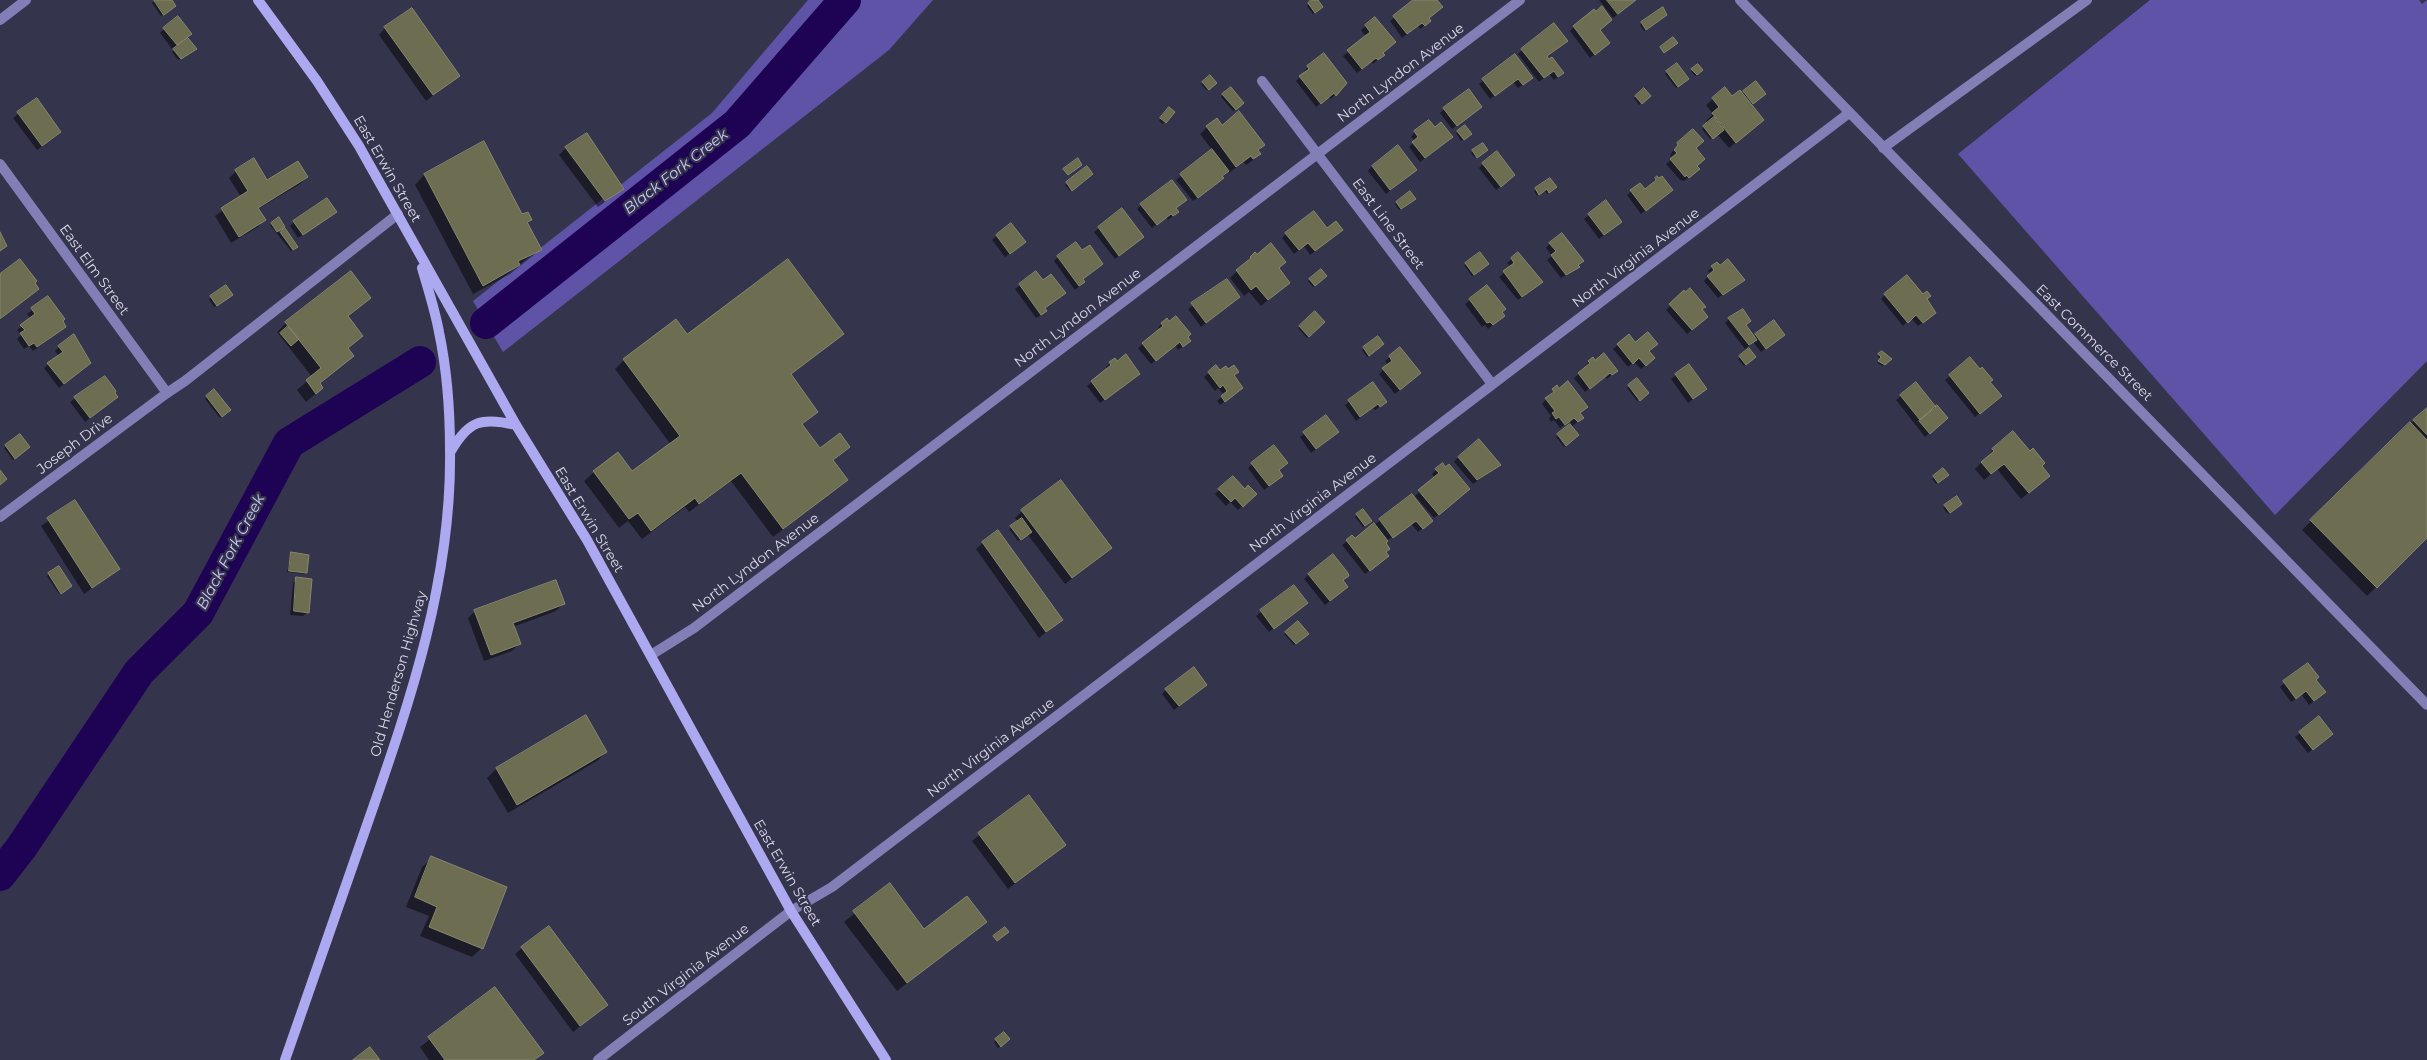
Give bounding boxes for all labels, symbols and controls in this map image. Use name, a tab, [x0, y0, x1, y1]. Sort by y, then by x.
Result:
street label: North Lyndon Avenue	[1334, 20, 1468, 126]
street label: East Erwin Street	[350, 113, 424, 225]
water label: Black Fork Creek	[620, 126, 732, 218]
street label: East Line Street	[1348, 175, 1428, 273]
street label: North Virginia Avenue	[1569, 205, 1703, 311]
street label: East Elm Street	[56, 222, 132, 318]
street label: North Lyndon Avenue	[1011, 265, 1145, 371]
street label: East Commerce Street	[2032, 281, 2156, 405]
street label: Joseph Drive	[34, 410, 116, 478]
street label: North Virginia Avenue	[1246, 450, 1380, 556]
street label: East Erwin Street	[551, 464, 627, 576]
water label: Black Fork Creek	[193, 491, 269, 613]
street label: North Lyndon Avenue	[689, 510, 823, 616]
street label: Old Henderson Highway	[367, 589, 431, 759]
street label: North Virginia Avenue	[924, 695, 1058, 801]
street label: East Erwin Street	[750, 817, 824, 929]
street label: South Virginia Avenue	[619, 920, 753, 1030]

